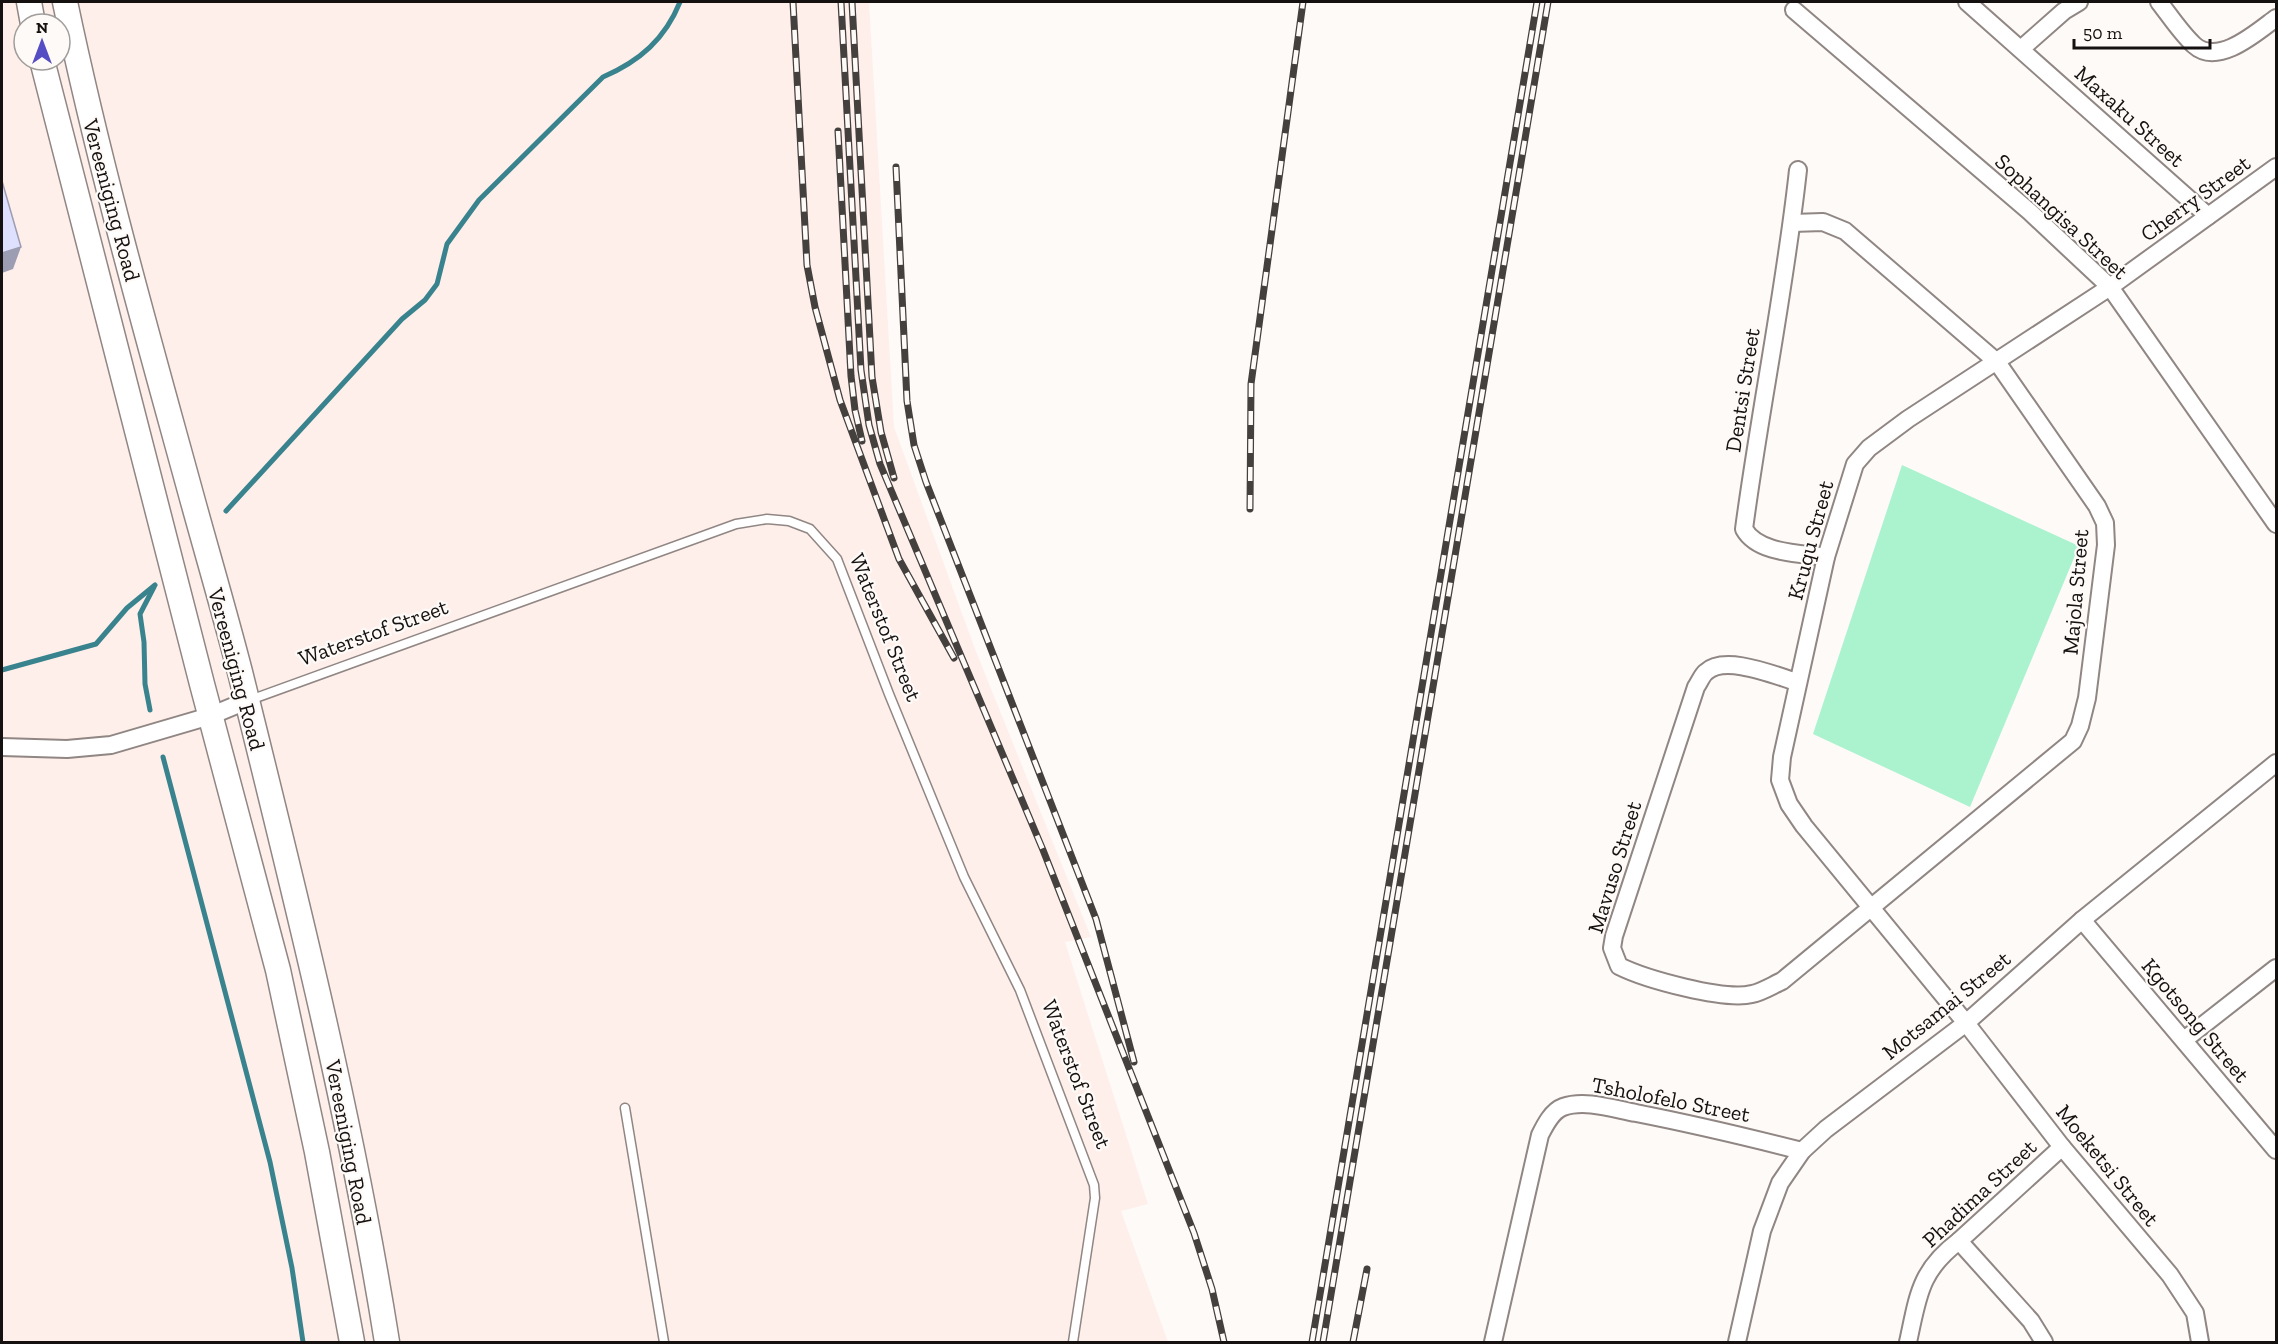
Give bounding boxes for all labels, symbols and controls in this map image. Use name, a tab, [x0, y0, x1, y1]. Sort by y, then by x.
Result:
north arrow	[12, 12, 72, 72]
scale bar	[2074, 12, 2210, 50]
text: N	[36, 18, 48, 37]
text: 50 m	[2083, 22, 2123, 44]
street label: Maxaku Street	[2069, 60, 2191, 173]
street label: Vereeniging Road	[77, 115, 146, 284]
street label: Sophangisa Street	[1990, 148, 2134, 285]
street label: Cherry Street	[2135, 149, 2256, 247]
street label: Dentsi Street	[1719, 325, 1766, 454]
street label: Kruqu Street	[1782, 477, 1840, 603]
street label: Majola Street	[2057, 527, 2095, 656]
street label: Waterstof Street	[844, 549, 928, 706]
street label: Vereeniging Road	[202, 584, 271, 753]
street label: Waterstof Street	[295, 593, 452, 672]
street label: Mavuso Street	[1582, 797, 1648, 936]
street label: Motsamai Street	[1877, 945, 2017, 1065]
street label: Kgotsong Street	[2136, 953, 2256, 1089]
street label: Waterstof Street	[1036, 996, 1118, 1153]
street label: Vereeniging Road	[319, 1057, 378, 1227]
street label: Tsholofelo Street	[1590, 1071, 1753, 1128]
street label: Moeketsi Street	[2050, 1099, 2165, 1232]
street label: Phadima Street	[1917, 1133, 2043, 1253]

